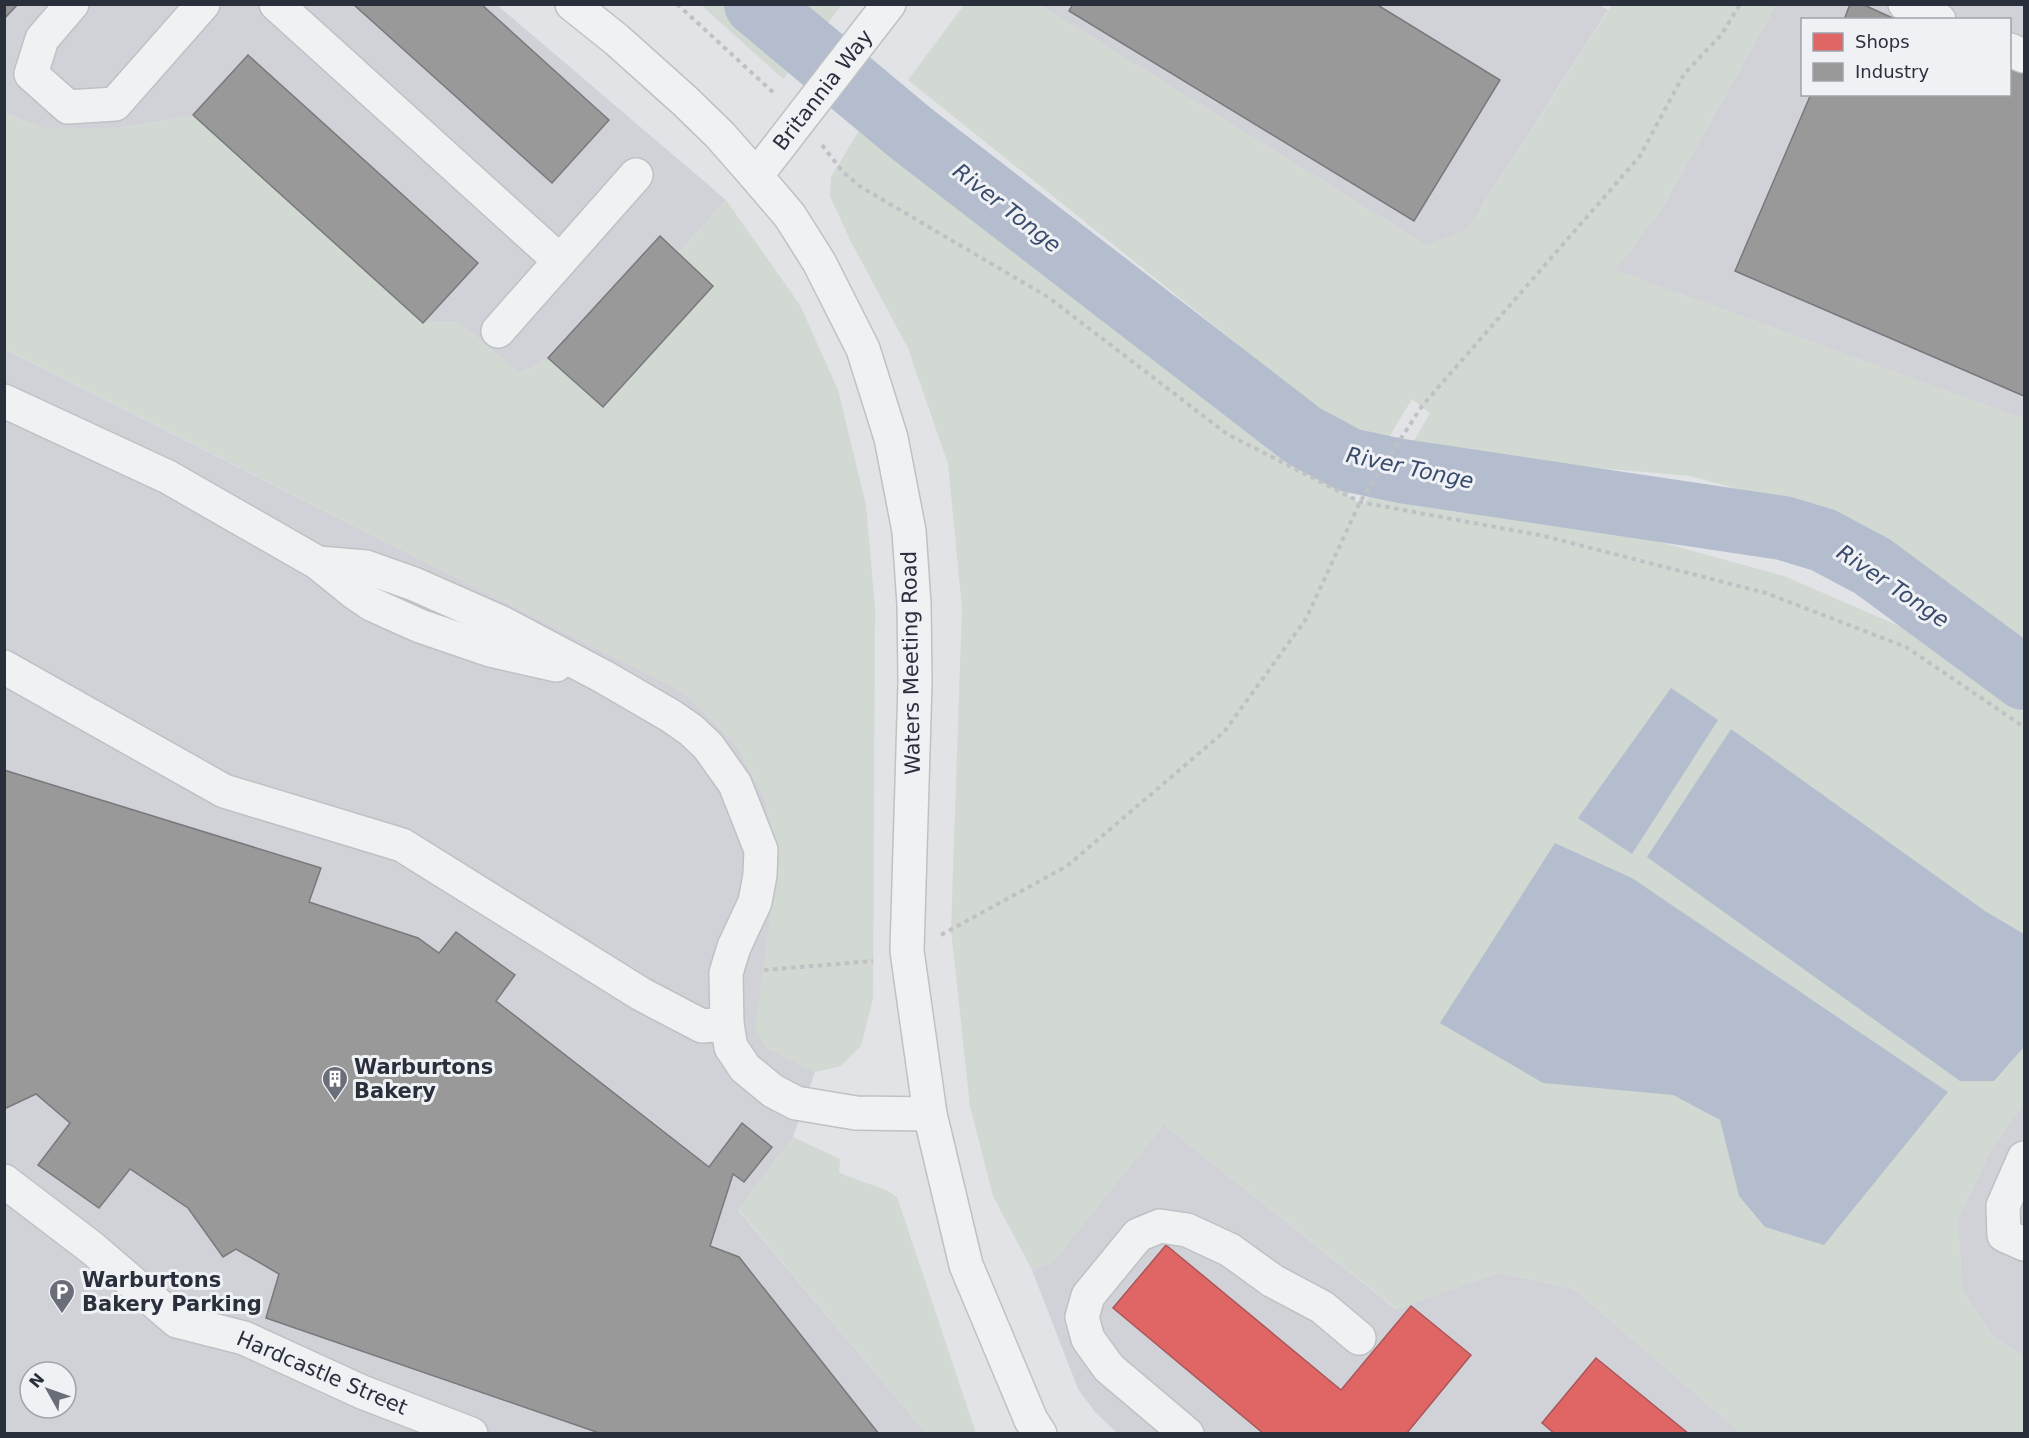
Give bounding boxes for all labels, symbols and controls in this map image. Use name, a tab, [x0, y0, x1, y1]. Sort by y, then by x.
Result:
legend	[1801, 18, 2011, 96]
street label: Britannia Way	[768, 25, 878, 155]
text: Shops	[1855, 31, 1910, 52]
text: Industry	[1855, 61, 1929, 82]
water label: River Tonge	[948, 158, 1066, 258]
water label: River Tonge	[1344, 442, 1476, 494]
water label: River Tonge	[1832, 539, 1954, 633]
street label: Waters Meeting Road	[897, 551, 925, 775]
place label: Warburtons Bakery	[354, 1055, 493, 1103]
building icon: Warburtons Bakery	[320, 1064, 350, 1102]
place label: Warburtons Bakery Parking	[82, 1268, 262, 1316]
parking icon: Warburtons Bakery Parking	[47, 1277, 77, 1315]
street label: Hardcastle Street	[233, 1326, 411, 1420]
north arrow	[18, 1360, 78, 1420]
text: N	[25, 1369, 48, 1392]

